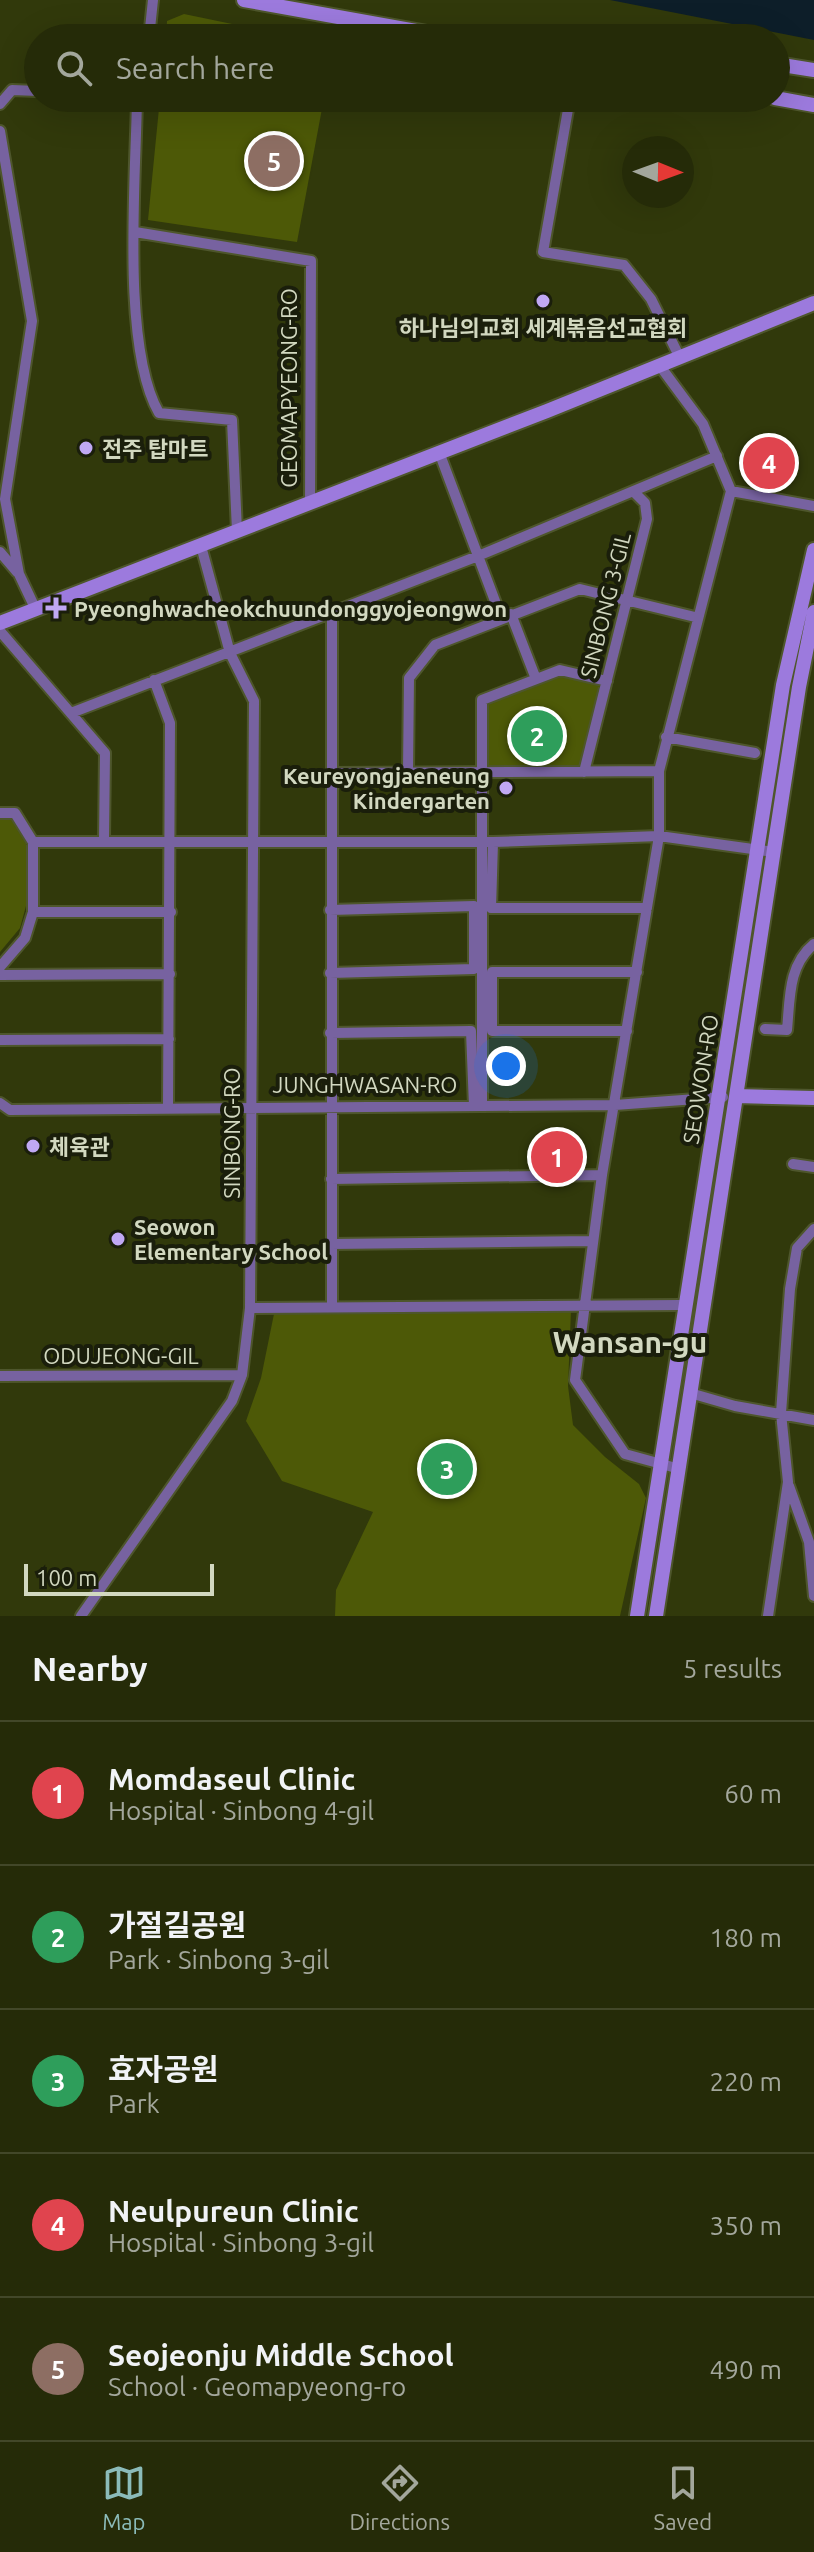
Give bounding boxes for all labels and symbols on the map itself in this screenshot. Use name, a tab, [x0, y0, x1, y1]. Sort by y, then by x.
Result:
pin: 5	[248, 131, 300, 191]
north arrow	[622, 136, 694, 208]
street label: GEOMAPYEONG-RO	[276, 288, 301, 488]
marker: 하나님의교회 세계볶음선교협회	[534, 292, 552, 310]
place label: 하나님의교회 세계볶음선교협회	[399, 315, 687, 340]
pin: 4	[743, 433, 795, 493]
place label: 전주 탑마트	[102, 436, 208, 461]
marker: 전주 탑마트	[77, 439, 95, 457]
street label: SINBONG 3-GIL	[575, 529, 635, 681]
place label: Pyeonghwacheokchuundonggyojeongwon	[74, 596, 507, 621]
marker: Pyeonghwacheokchuundonggyojeongwon	[45, 597, 67, 619]
pin: 2	[511, 706, 563, 766]
place label: Keureyongjaeneung Kindergarten	[283, 763, 490, 813]
marker: Keureyongjaeneung Kindergarten	[497, 779, 515, 797]
street label: SEOWON-RO	[677, 1012, 723, 1146]
your location	[486, 1046, 526, 1086]
street label: SINBONG-RO	[219, 1067, 244, 1199]
street label: JUNGHWASAN-RO	[273, 1072, 457, 1097]
pin: 1	[531, 1127, 583, 1187]
place label: 체육관	[49, 1134, 110, 1159]
marker: 체육관	[24, 1137, 42, 1155]
place label: Seowon Elementary School	[134, 1214, 328, 1264]
marker: Seowon Elementary School	[109, 1230, 127, 1248]
district label: Wansan-gu	[553, 1325, 707, 1359]
street label: ODUJEONG-GIL	[43, 1343, 199, 1368]
pin: 3	[421, 1439, 473, 1499]
scale bar	[24, 1560, 214, 1596]

